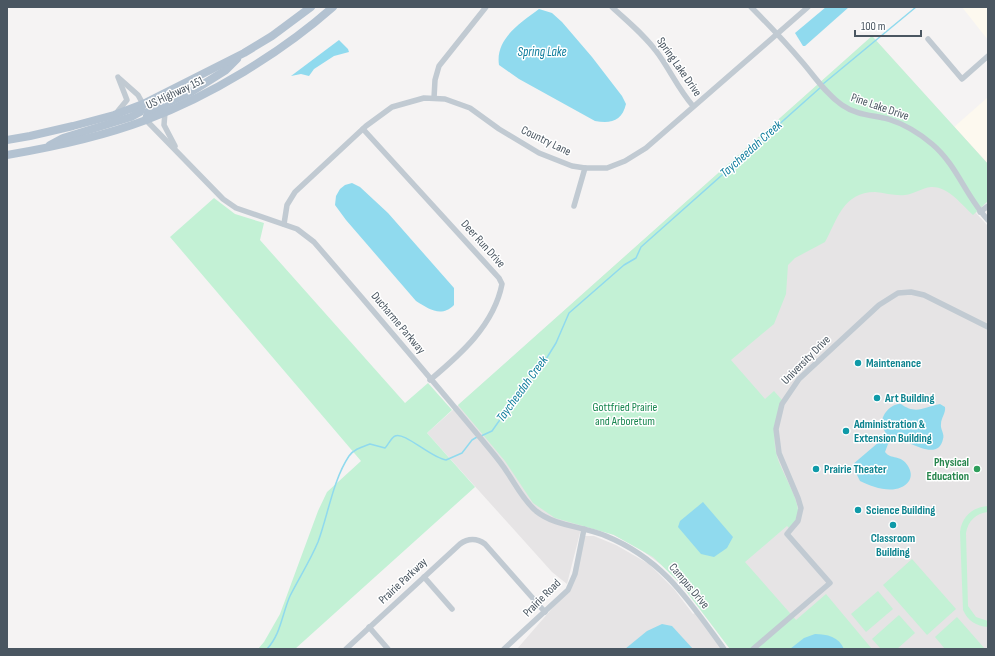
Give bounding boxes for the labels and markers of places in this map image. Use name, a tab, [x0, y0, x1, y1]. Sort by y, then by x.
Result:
place label: Maintenance	[866, 356, 921, 371]
marker: Maintenance	[853, 358, 863, 368]
place label: Art Building	[884, 391, 934, 406]
marker: Art Building	[872, 393, 882, 403]
place label: Administration & Extension Building	[853, 417, 932, 446]
marker: Administration & Extension Building	[841, 426, 851, 436]
place label: Physical Education	[927, 455, 969, 484]
place label: Prairie Theater	[824, 462, 887, 477]
marker: Prairie Theater	[811, 464, 821, 474]
marker: Physical Education	[972, 464, 982, 474]
place label: Science Building	[866, 503, 935, 518]
marker: Science Building	[853, 505, 863, 515]
marker: Classroom Building	[888, 520, 898, 530]
place label: Classroom Building	[871, 531, 915, 560]

